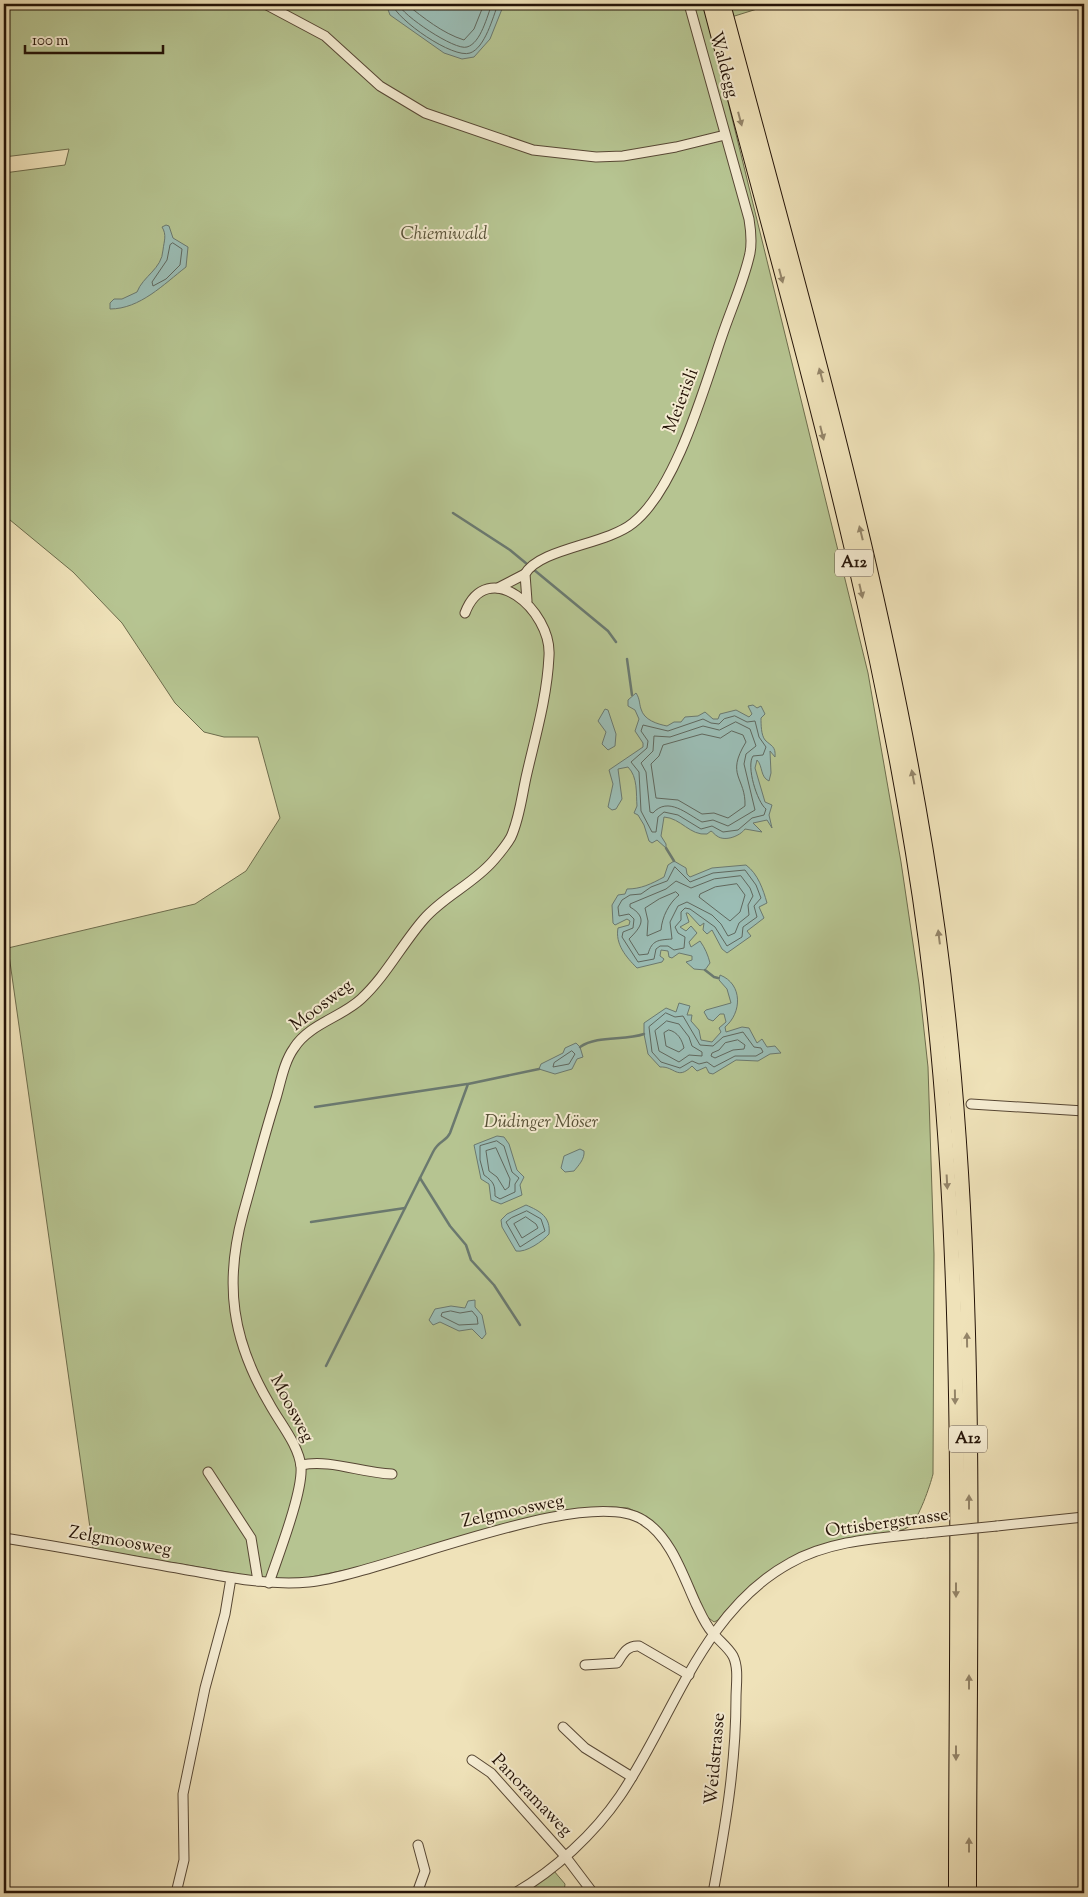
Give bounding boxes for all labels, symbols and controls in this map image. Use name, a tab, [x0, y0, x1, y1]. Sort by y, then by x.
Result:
scale bar	[25, 22, 162, 54]
street label: Waldegg	[702, 29, 744, 101]
text: 100 m	[32, 31, 69, 52]
one-way arrow	[736, 111, 744, 126]
park label: Chiemiwald	[400, 222, 488, 248]
one-way arrow	[777, 268, 785, 283]
street label: Meierisli	[658, 365, 706, 437]
one-way arrow	[817, 367, 825, 383]
one-way arrow	[818, 425, 826, 441]
one-way arrow	[856, 525, 864, 540]
road number: A12	[835, 550, 873, 576]
one-way arrow	[857, 583, 865, 598]
one-way arrow	[909, 769, 917, 785]
one-way arrow	[934, 929, 942, 945]
street label: Moosweg	[285, 973, 359, 1038]
park label: Düdinger Möser	[484, 1110, 599, 1136]
one-way arrow	[944, 1174, 952, 1190]
one-way arrow	[962, 1331, 970, 1347]
street label: Moosweg	[262, 1371, 320, 1448]
one-way arrow	[951, 1389, 959, 1405]
road number: A12	[949, 1426, 987, 1452]
street label: Zelgmoosweg	[460, 1488, 567, 1535]
one-way arrow	[965, 1494, 973, 1510]
street label: Ottisbergstrasse	[824, 1502, 950, 1546]
street label: Zelgmoosweg	[67, 1520, 173, 1564]
one-way arrow	[952, 1583, 960, 1599]
one-way arrow	[965, 1674, 973, 1690]
street label: Weidstrasse	[699, 1712, 733, 1806]
one-way arrow	[952, 1745, 960, 1761]
street label: Panoramaweg	[485, 1749, 578, 1844]
one-way arrow	[965, 1836, 973, 1852]

